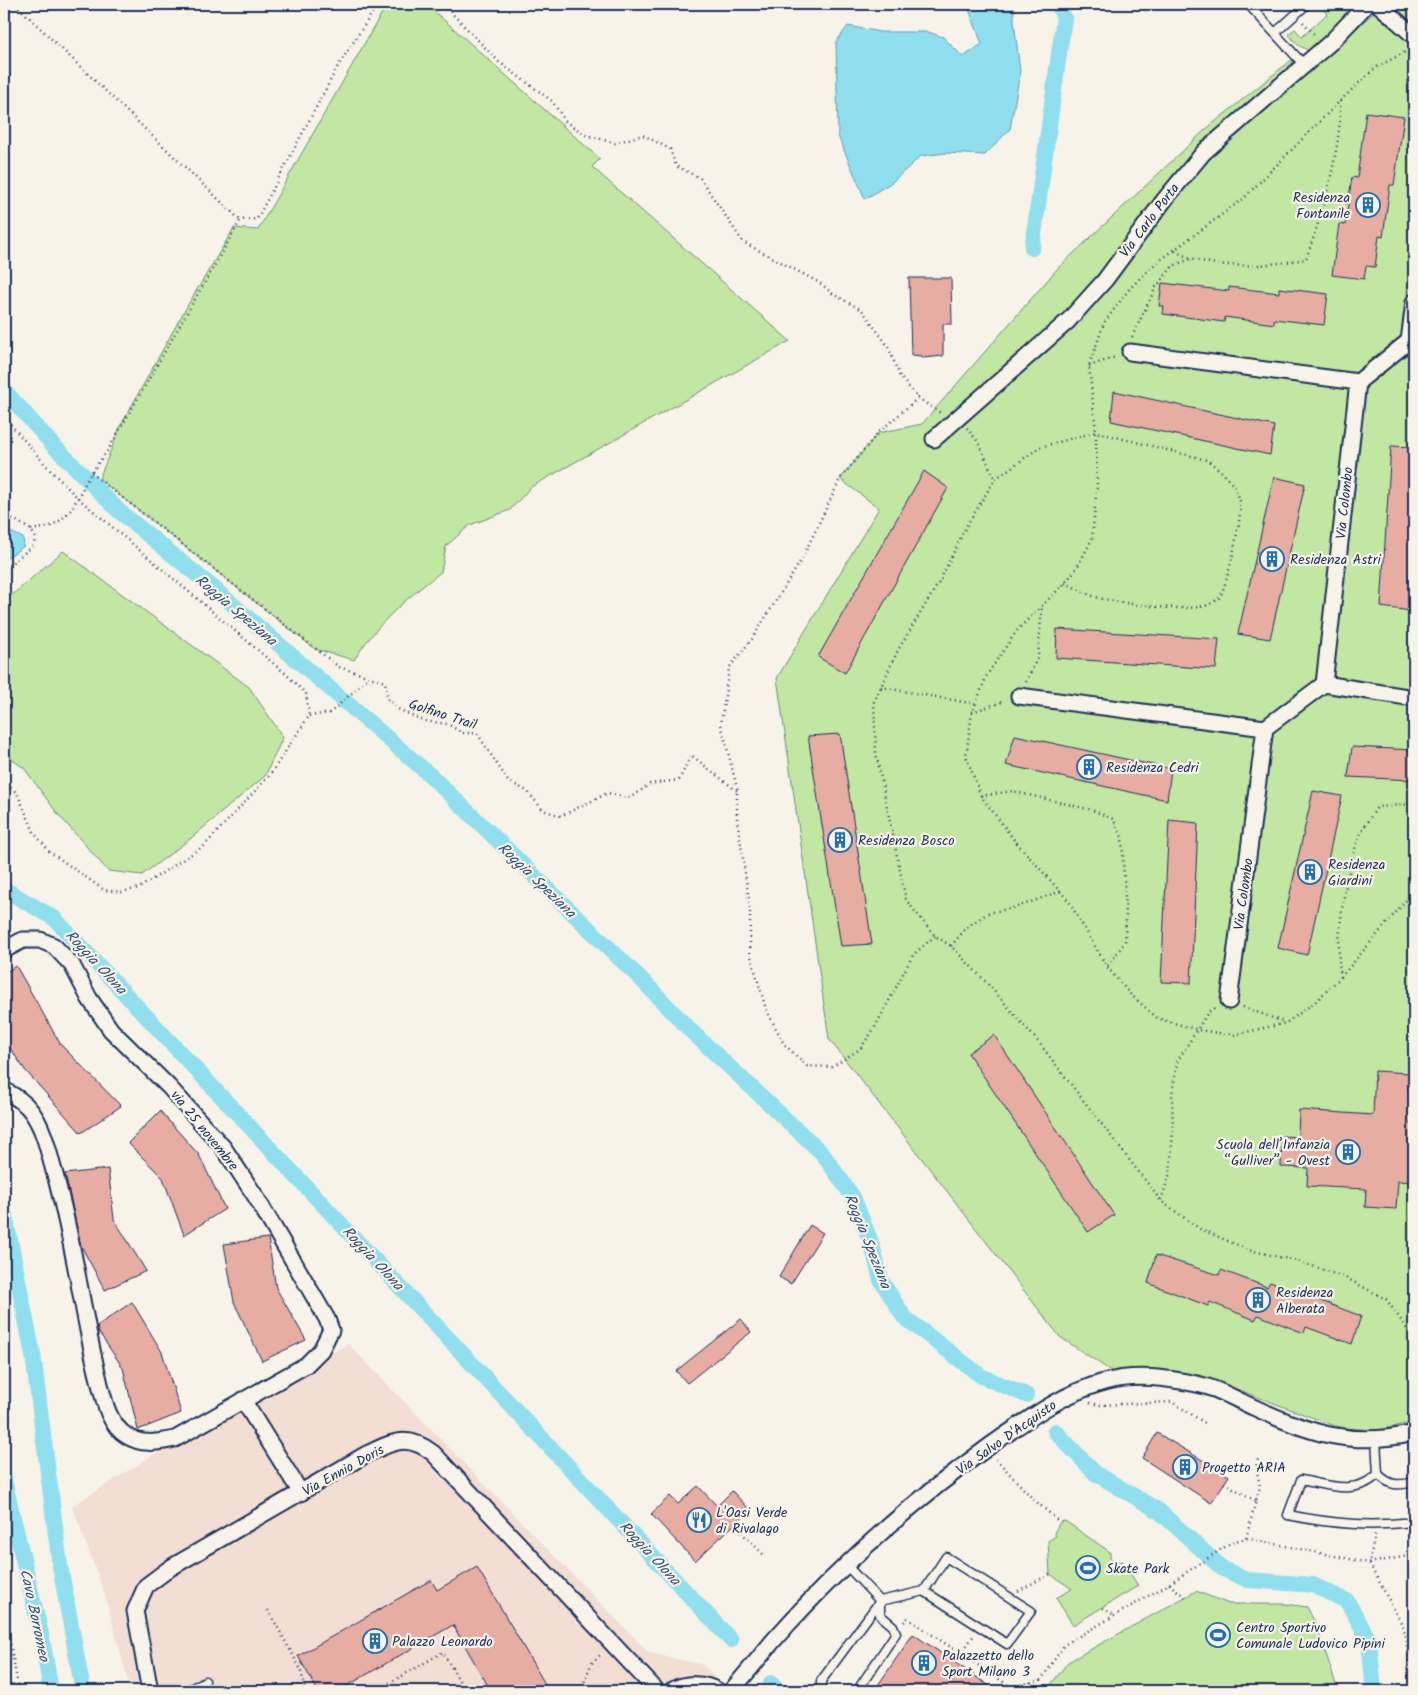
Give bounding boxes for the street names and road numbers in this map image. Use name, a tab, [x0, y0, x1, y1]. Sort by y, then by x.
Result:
street label: Via Carlo Porta	[1114, 179, 1185, 263]
street label: Via Colombo	[1330, 466, 1360, 540]
street label: Golfino Trail	[406, 694, 480, 736]
street label: Via Colombo	[1228, 857, 1260, 931]
street label: via 25 novembre	[165, 1086, 244, 1176]
street label: Via Salvo D'Acquisto	[952, 1395, 1061, 1481]
street label: Via Ennio Doris	[299, 1439, 388, 1502]

